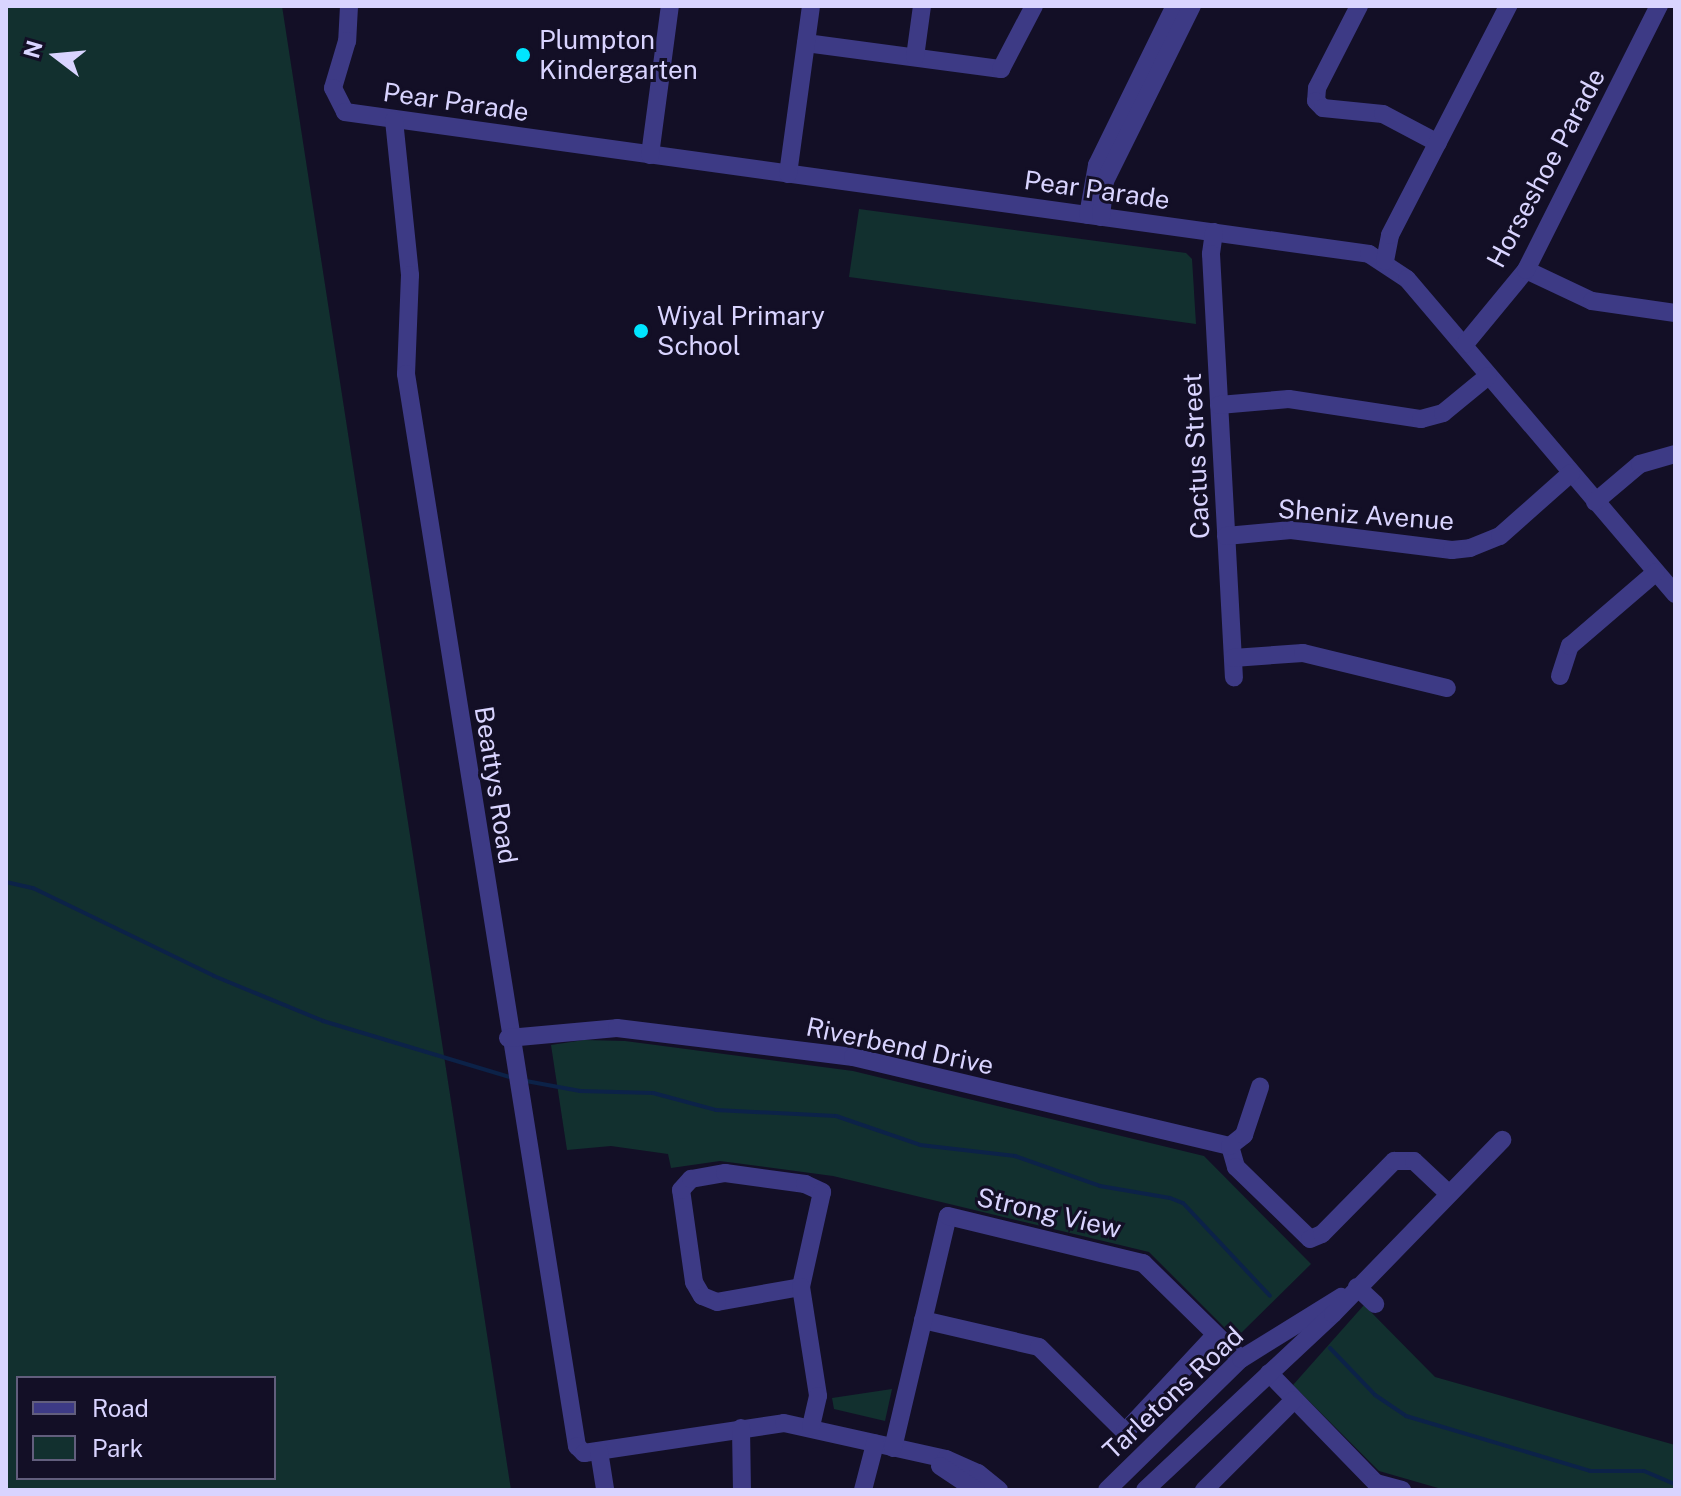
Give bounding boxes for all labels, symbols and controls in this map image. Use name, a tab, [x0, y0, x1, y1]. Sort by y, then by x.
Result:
north arrow	[16, 16, 96, 96]
place label: Plumpton Kindergarten	[539, 24, 698, 86]
text: N	[18, 38, 48, 61]
marker: Plumpton Kindergarten	[514, 46, 532, 64]
street label: Horseshoe Parade	[1480, 63, 1612, 273]
street label: Pear Parade	[381, 76, 531, 128]
street label: Pear Parade	[1022, 164, 1172, 216]
place label: Wiyal Primary School	[657, 300, 825, 362]
marker: Wiyal Primary School	[632, 322, 650, 340]
street label: Cactus Street	[1176, 372, 1216, 540]
street label: Sheniz Avenue	[1277, 493, 1455, 537]
street label: Beattys Road	[468, 704, 524, 866]
street label: Riverbend Drive	[803, 1011, 997, 1081]
street label: Strong View	[973, 1181, 1125, 1245]
street label: Tarletons Road	[1096, 1320, 1250, 1466]
legend	[16, 1376, 276, 1480]
text: Road	[92, 1394, 149, 1422]
text: Park	[92, 1434, 143, 1462]

